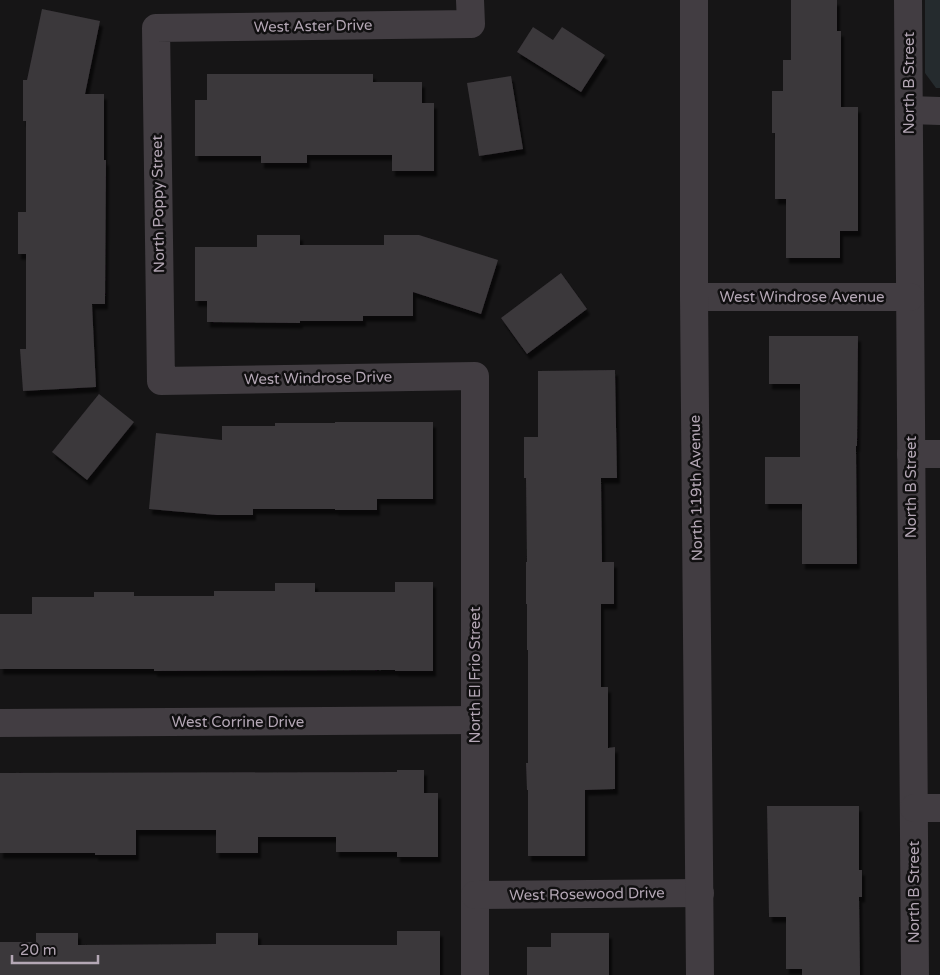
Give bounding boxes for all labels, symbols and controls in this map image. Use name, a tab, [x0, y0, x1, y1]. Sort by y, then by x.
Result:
street label: West Aster Drive	[253, 16, 373, 36]
street label: North B Street	[900, 31, 918, 134]
street label: North Poppy Street	[148, 135, 168, 273]
street label: West Windrose Avenue	[719, 288, 885, 306]
street label: West Windrose Drive	[244, 368, 392, 388]
street label: North 119th Avenue	[686, 415, 706, 561]
street label: North B Street	[902, 435, 920, 538]
street label: North El Frio Street	[466, 606, 484, 743]
street label: West Corrine Drive	[172, 713, 304, 731]
street label: North B Street	[905, 840, 923, 943]
street label: West Rosewood Drive	[509, 884, 665, 904]
scale bar	[12, 932, 99, 964]
text: 20 m	[20, 941, 57, 959]

